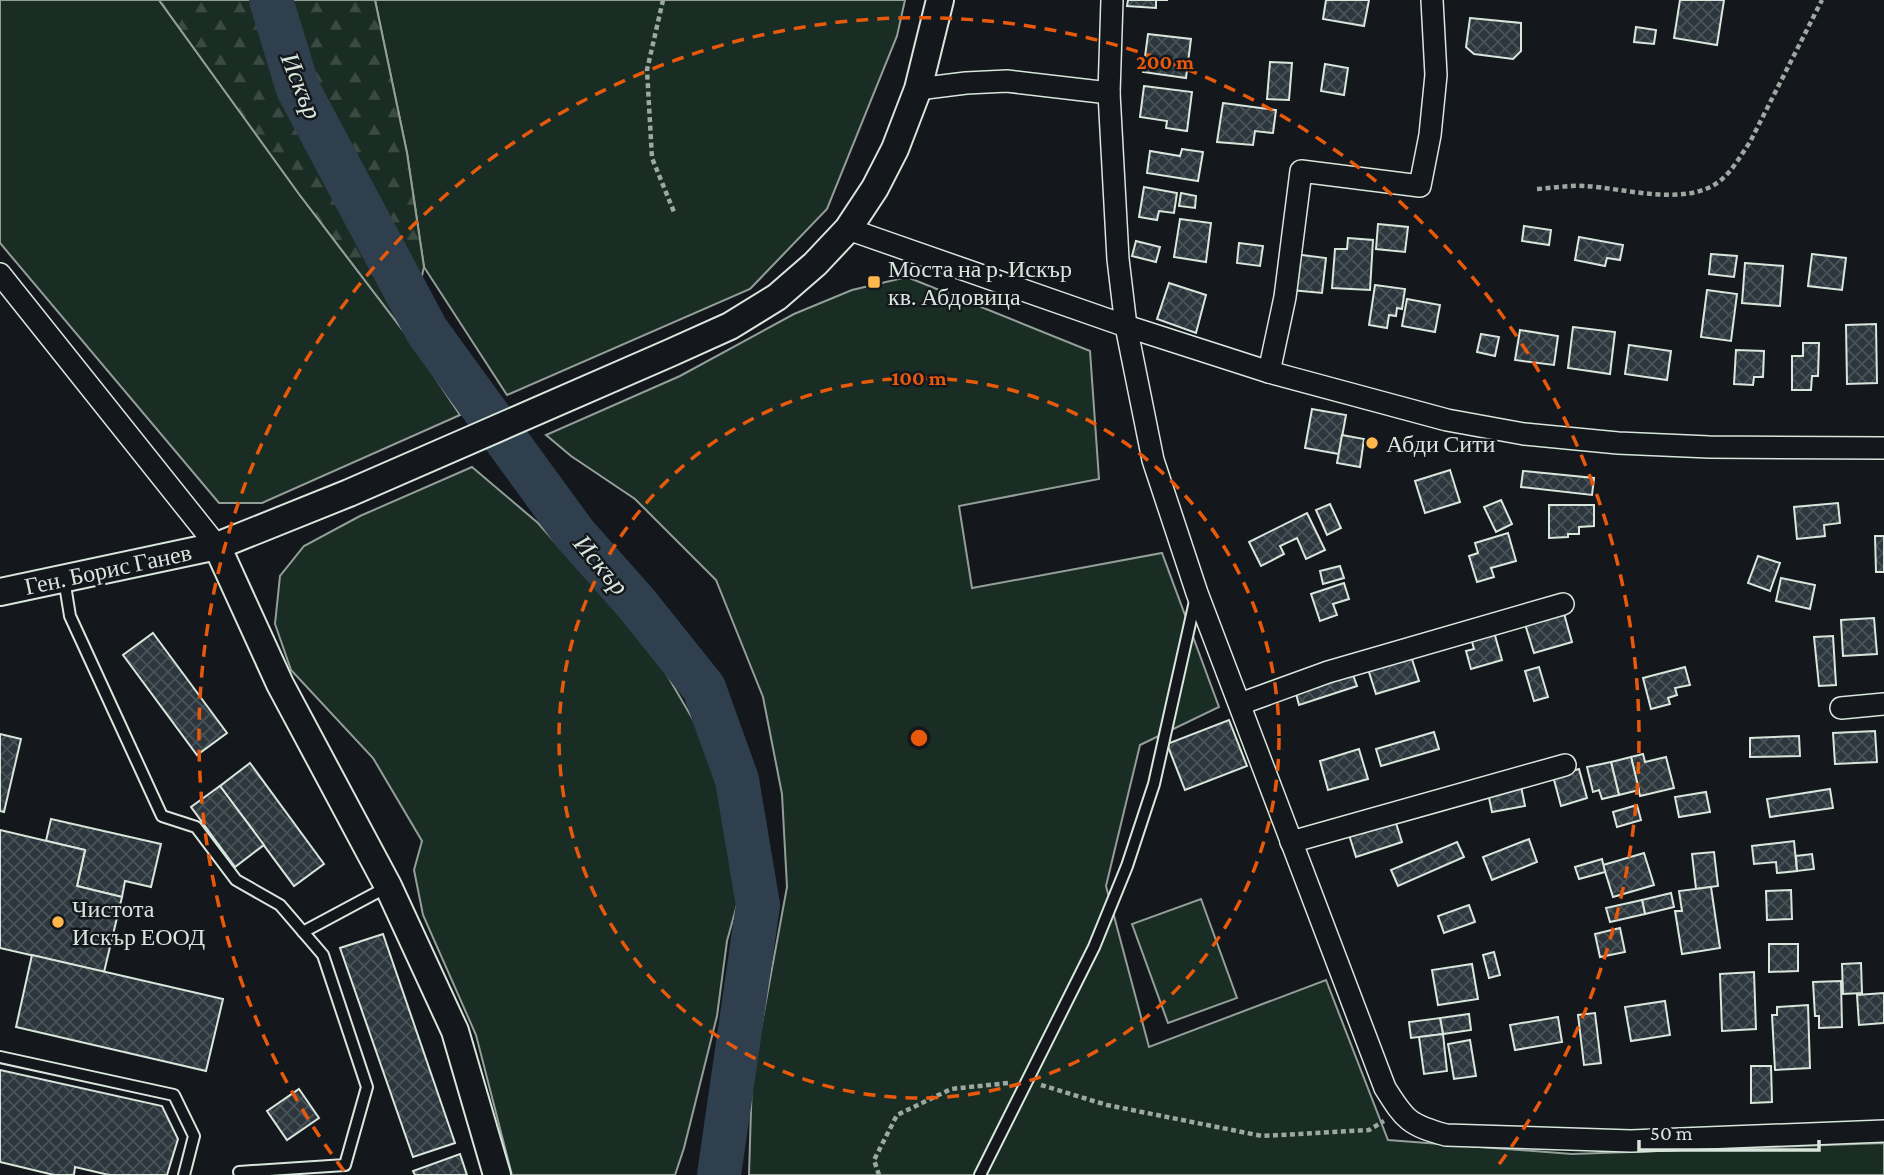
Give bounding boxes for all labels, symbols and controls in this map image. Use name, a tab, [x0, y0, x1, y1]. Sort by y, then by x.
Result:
water label: Искър	[274, 48, 327, 123]
text: 200 m	[1136, 50, 1194, 74]
place label: Моста на р. Искър кв. Абдовица	[888, 255, 1072, 310]
marker: Моста на р. Искър кв. Абдовица	[866, 274, 882, 290]
text: 100 m	[891, 366, 947, 390]
place label: Абди Сити	[1386, 430, 1496, 457]
marker: Абди Сити	[1364, 435, 1380, 451]
water label: Искър	[567, 528, 634, 601]
street label: Ген. Борис Ганев	[22, 538, 194, 600]
centre of rings	[907, 726, 931, 750]
place label: Чистота Искър ЕООД	[72, 895, 205, 950]
marker: Чистота Искър ЕООД	[50, 914, 66, 930]
scale bar	[1639, 1108, 1819, 1152]
text: 50 m	[1650, 1121, 1693, 1145]

